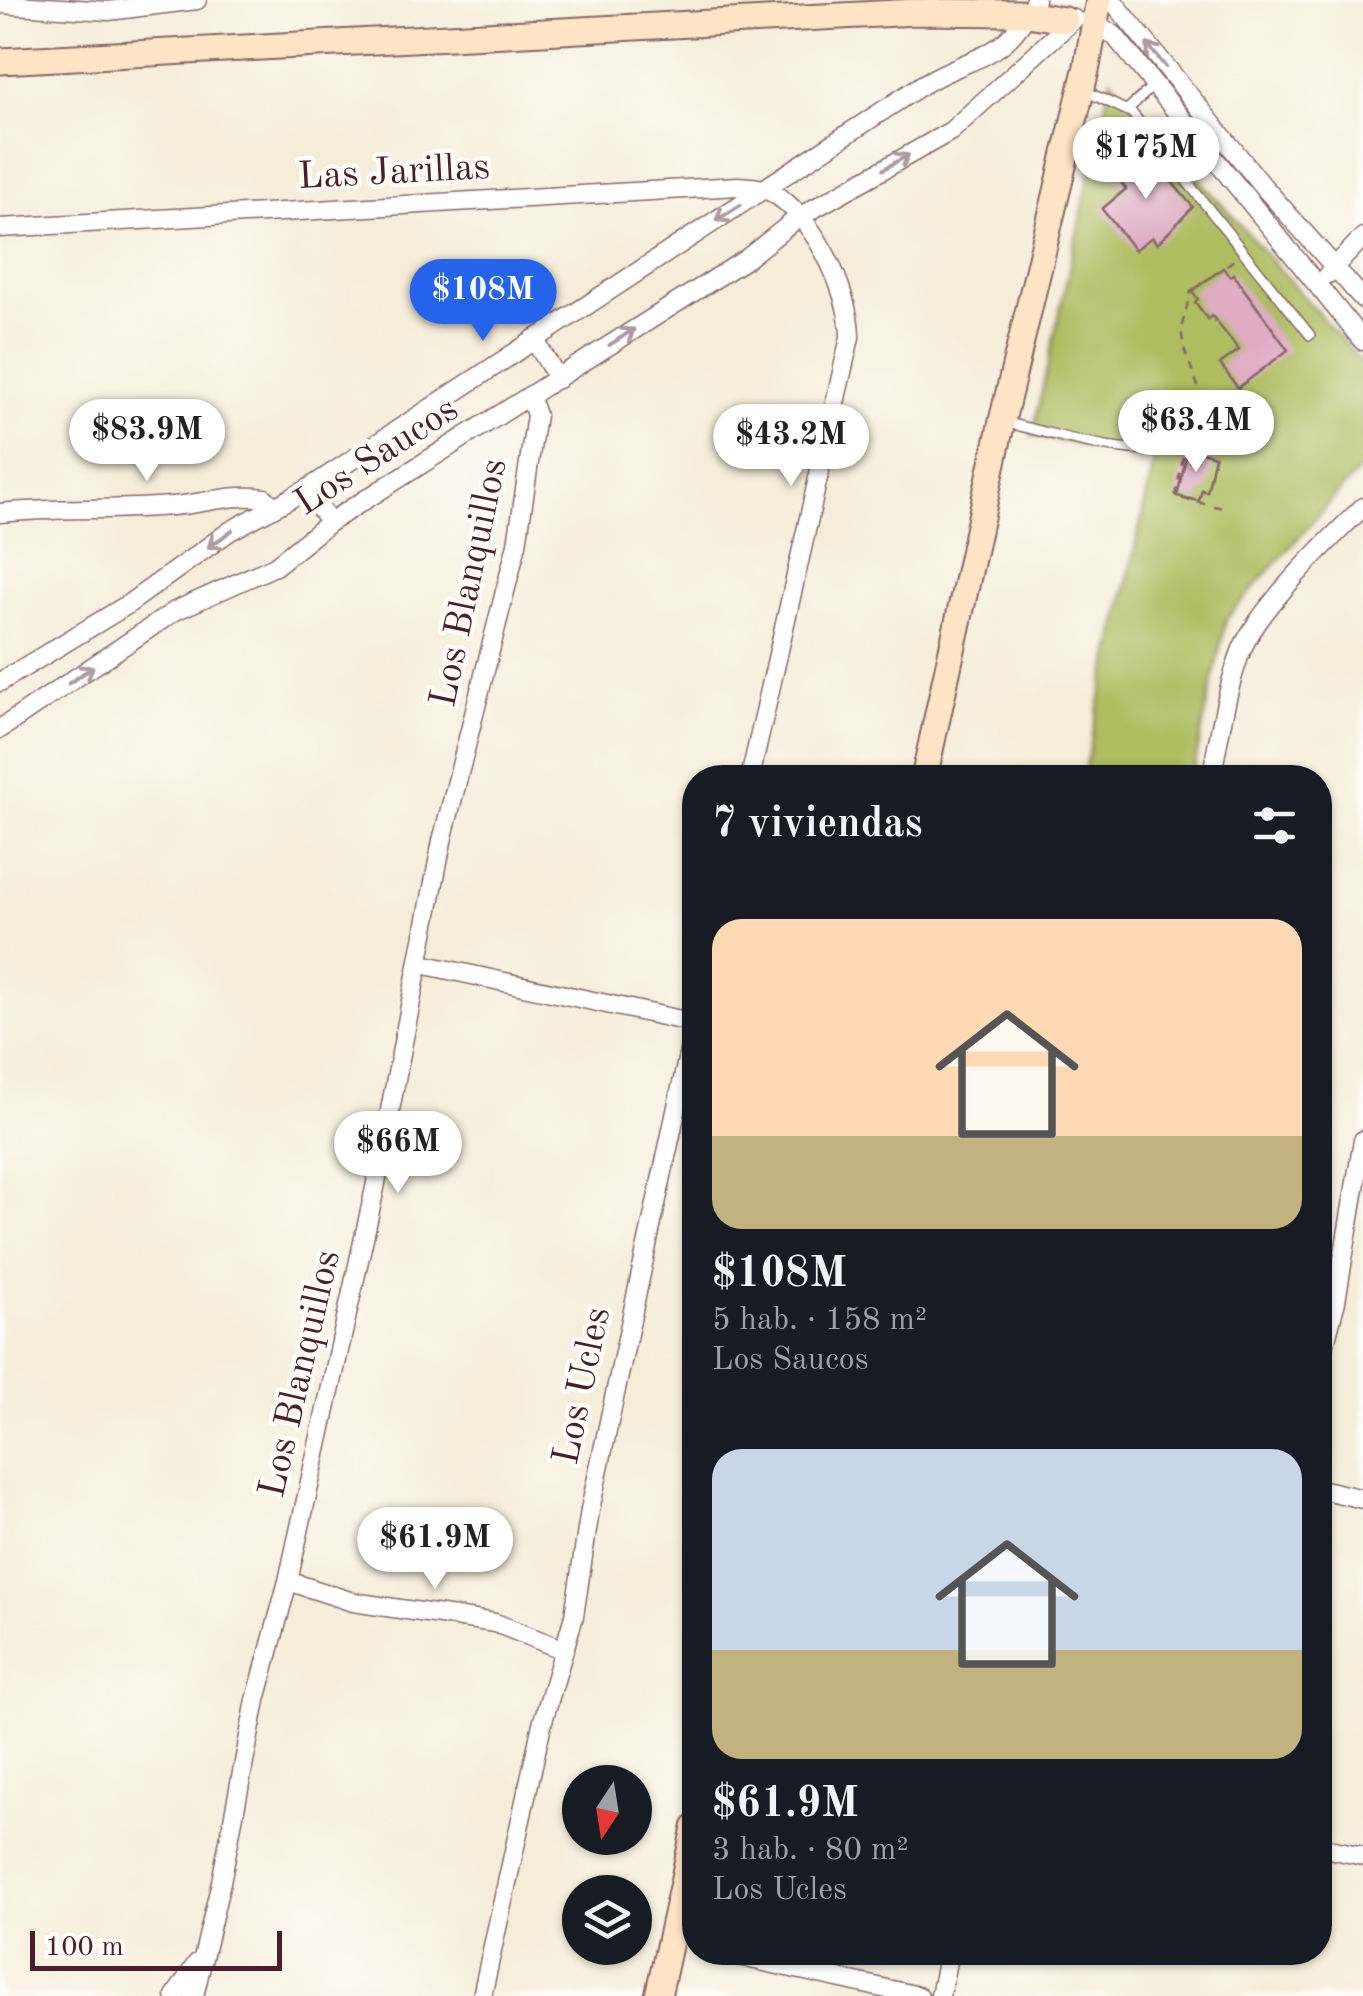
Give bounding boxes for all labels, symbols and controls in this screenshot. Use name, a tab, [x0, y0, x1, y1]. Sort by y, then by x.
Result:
one-way arrow	[1145, 42, 1167, 68]
pin: $175M	[1076, 117, 1216, 202]
text: $175M	[1095, 133, 1197, 165]
street label: Las Jarillas	[297, 149, 491, 197]
one-way arrow	[881, 152, 910, 172]
one-way arrow	[715, 202, 743, 223]
pin: $108M	[413, 259, 553, 344]
text: $108M	[432, 275, 534, 307]
one-way arrow	[608, 326, 636, 347]
street label: Los Saucos	[289, 390, 465, 524]
pin: $63.4M	[1115, 390, 1277, 475]
pin: $83.9M	[66, 399, 228, 484]
pin: $43.2M	[710, 404, 872, 489]
text: $63.4M	[1140, 406, 1252, 438]
text: $83.9M	[91, 415, 203, 447]
text: $43.2M	[735, 420, 847, 452]
street label: Los Blanquillos	[425, 455, 515, 711]
one-way arrow	[206, 529, 234, 550]
one-way arrow	[66, 664, 94, 685]
icon: filters	[1247, 798, 1302, 853]
text: 7 viviendas	[712, 804, 923, 846]
icon: home	[917, 984, 1097, 1164]
pin: $66M	[339, 1111, 457, 1196]
text: $66M	[356, 1127, 440, 1159]
street label: Los Blanquillos	[254, 1247, 348, 1501]
text: $108M	[712, 1254, 847, 1296]
street label: Los Ucles	[548, 1304, 618, 1468]
text: 5 hab. · 158 m²	[712, 1305, 927, 1337]
text: Los Saucos	[712, 1345, 869, 1377]
pin: $61.9M	[354, 1507, 516, 1592]
icon: home	[917, 1514, 1097, 1694]
text: $61.9M	[379, 1523, 491, 1555]
north arrow	[562, 1765, 652, 1855]
map controls	[562, 1765, 652, 1965]
text: $61.9M	[712, 1784, 859, 1826]
text: 3 hab. · 80 m²	[712, 1835, 909, 1867]
button: layers	[562, 1875, 652, 1965]
text: Los Ucles	[712, 1875, 847, 1907]
scale bar	[30, 1926, 282, 1970]
text: 100 m	[45, 1934, 124, 1962]

